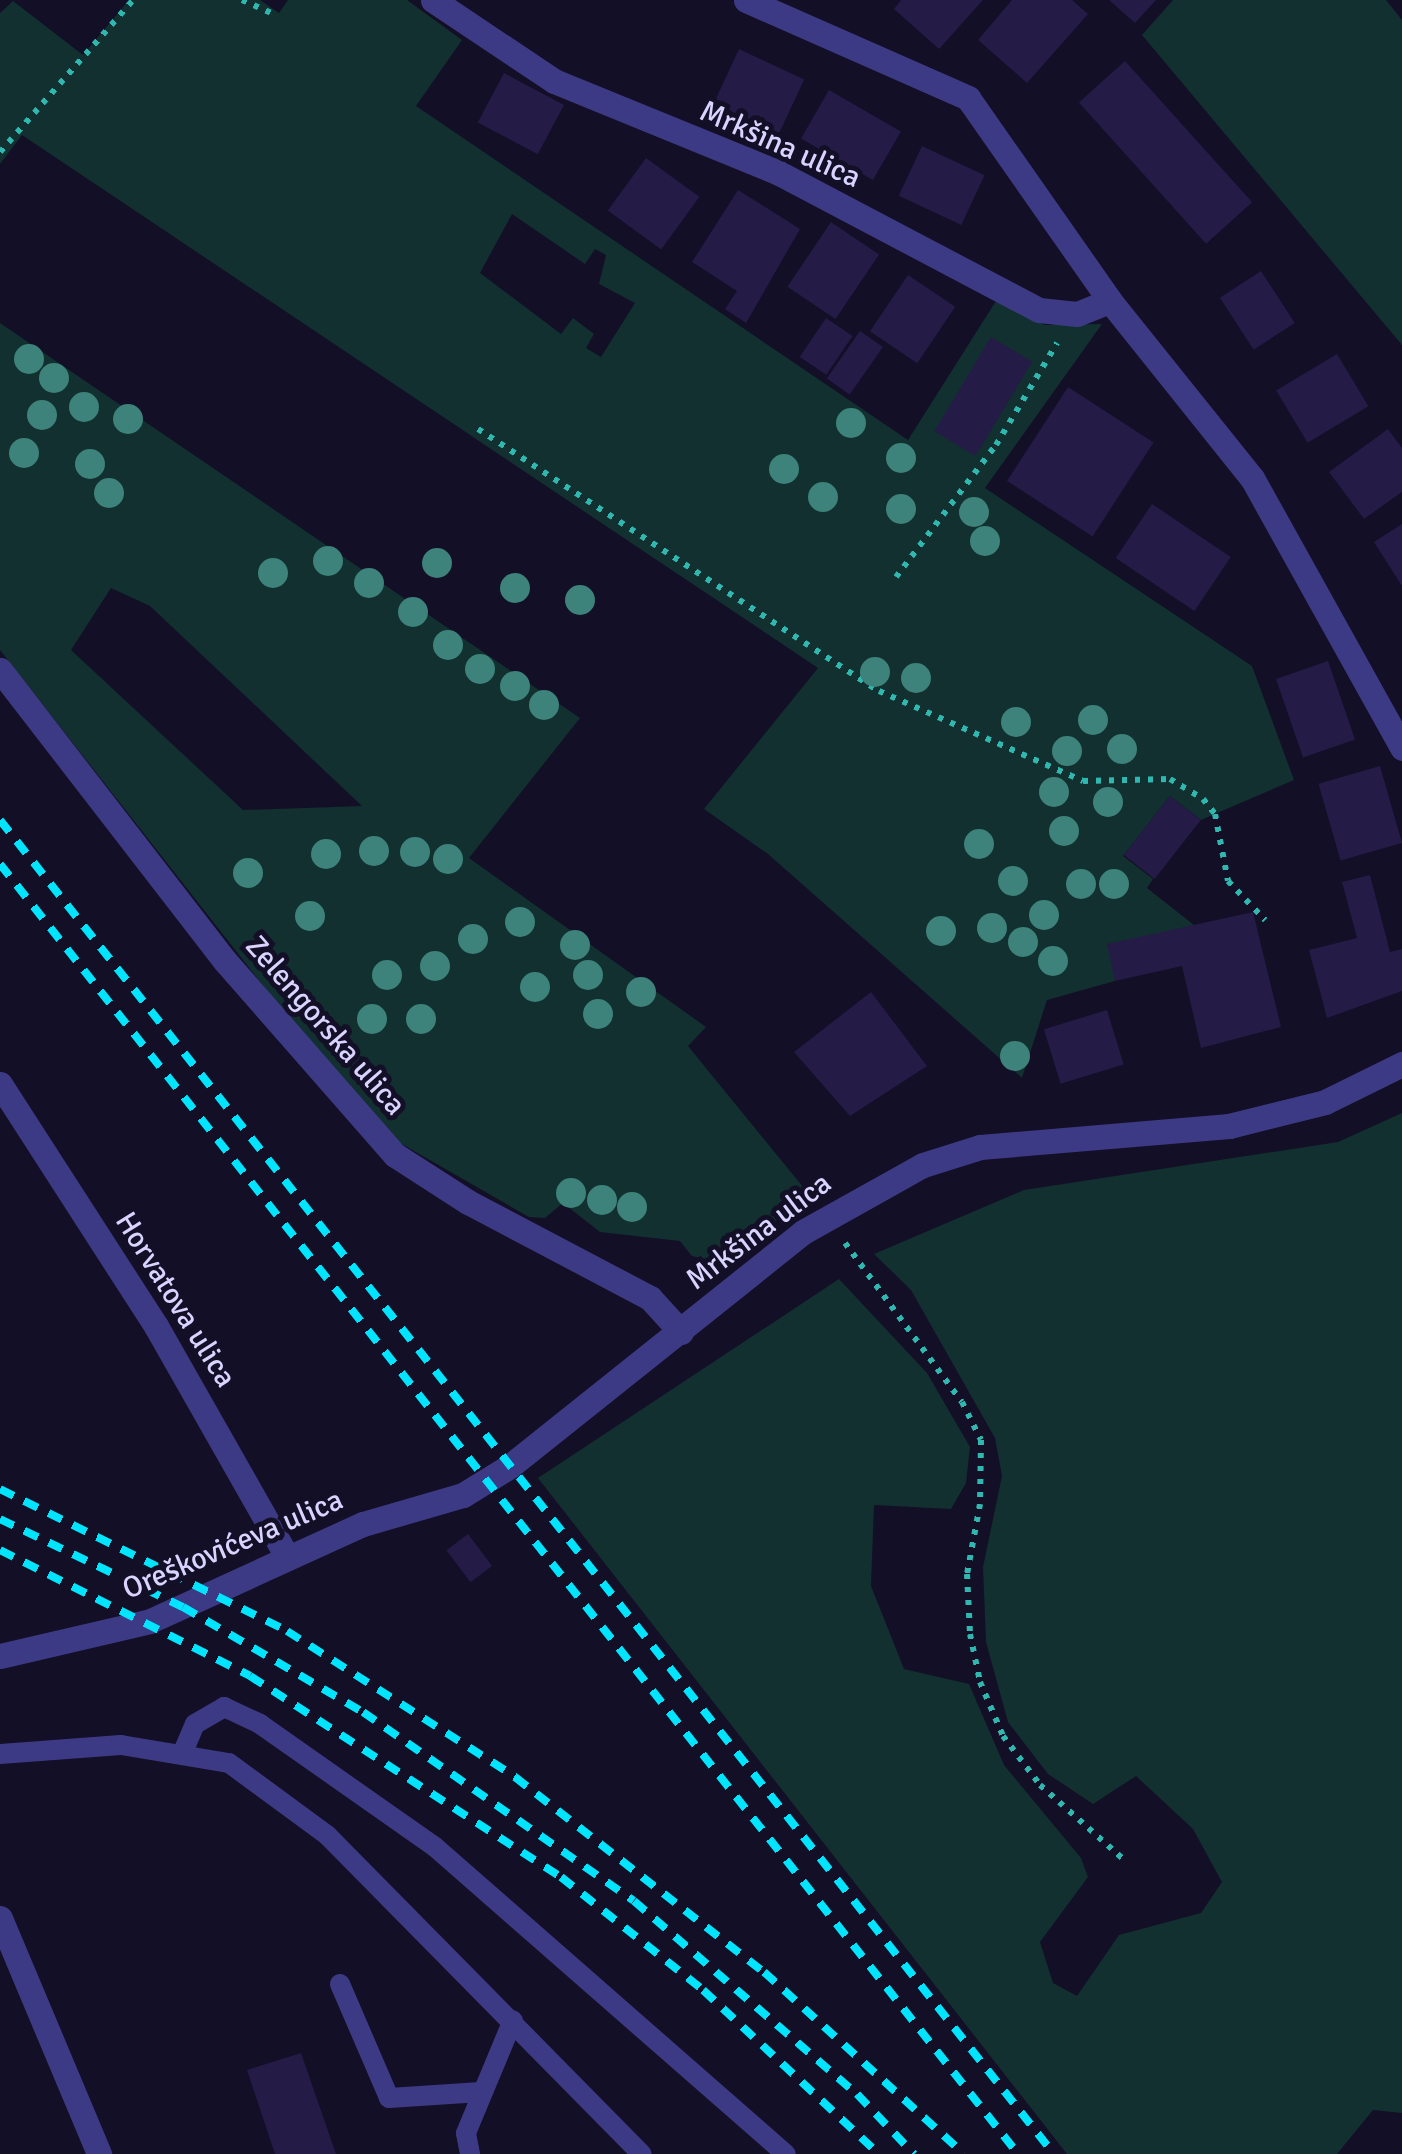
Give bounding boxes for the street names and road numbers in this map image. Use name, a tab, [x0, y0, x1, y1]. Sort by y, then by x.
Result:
street label: Mrkšina ulica	[694, 94, 866, 196]
street label: Zelengorska ulica	[237, 929, 413, 1123]
street label: Mrkšina ulica	[679, 1166, 839, 1298]
street label: Horvatova ulica	[107, 1206, 243, 1394]
street label: Oreškovićeva ulica	[117, 1482, 349, 1608]

